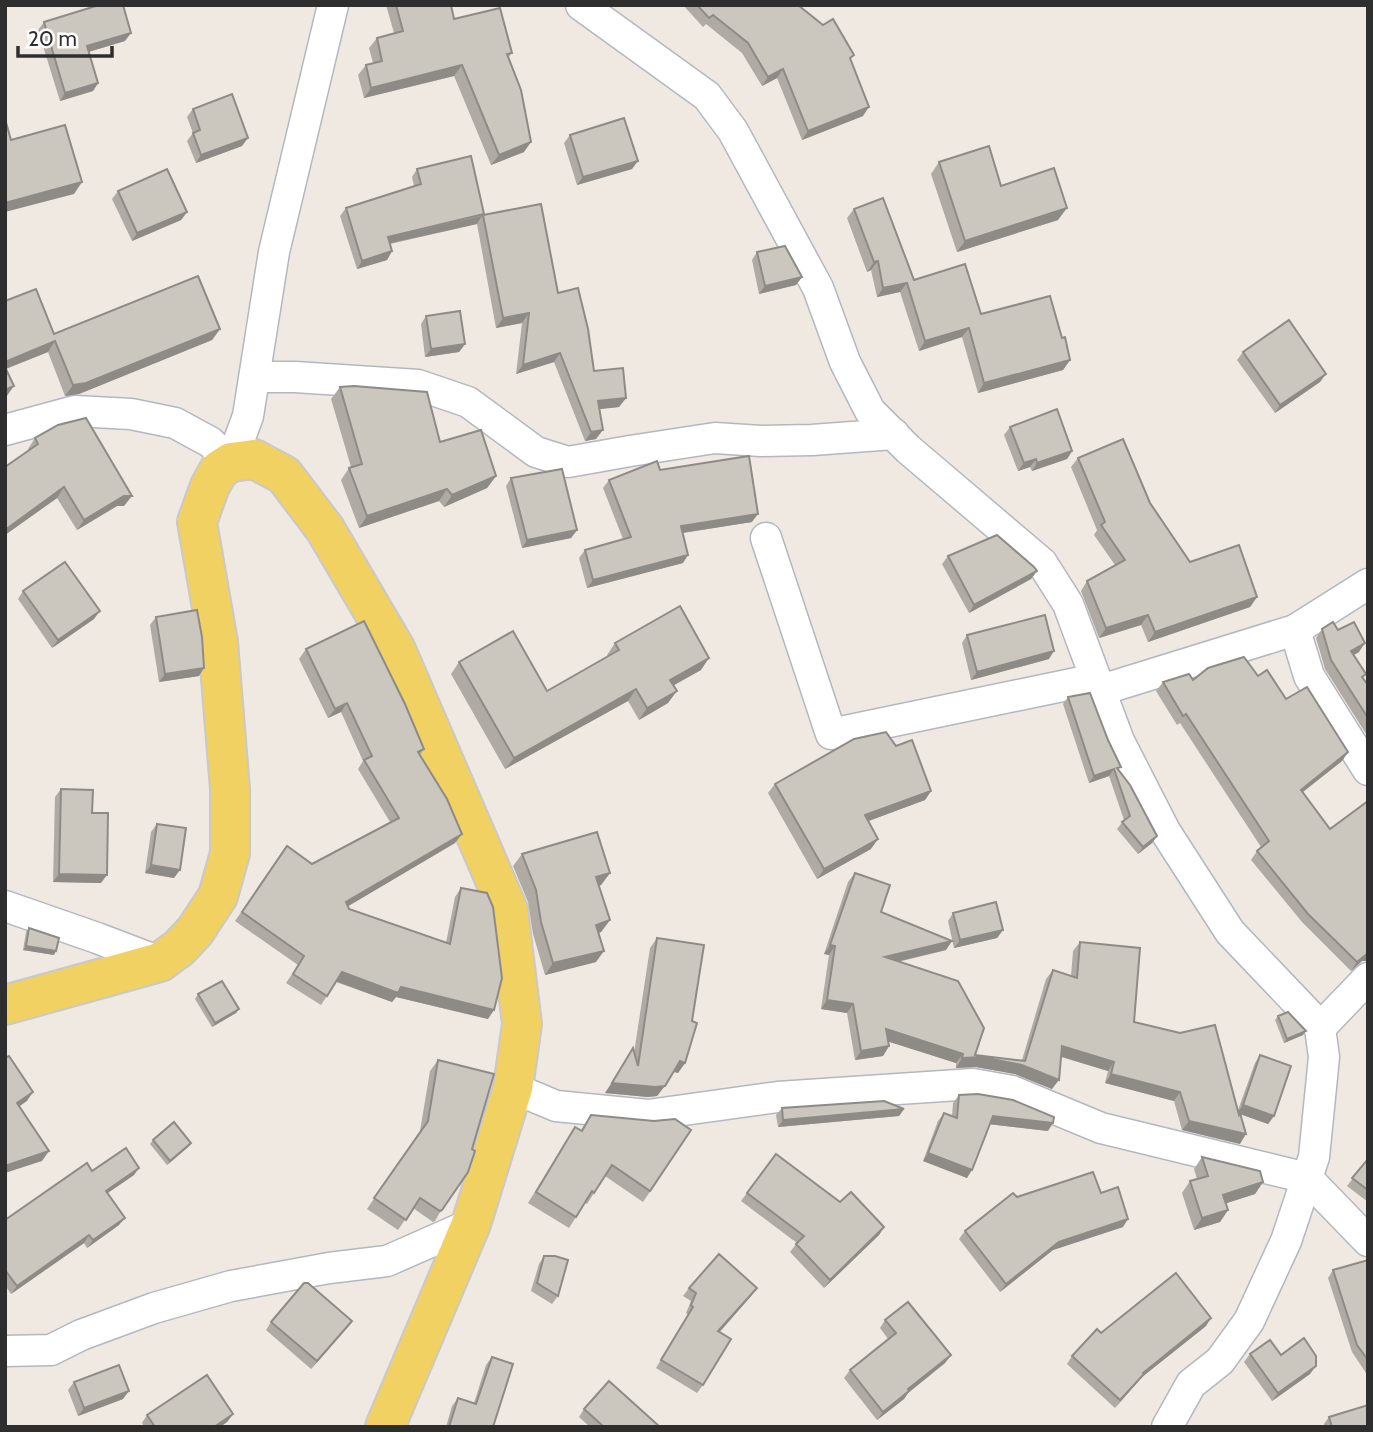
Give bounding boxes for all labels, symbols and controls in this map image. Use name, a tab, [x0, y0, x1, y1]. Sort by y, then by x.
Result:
scale bar	[18, 14, 112, 58]
text: 20 m	[28, 26, 77, 51]

